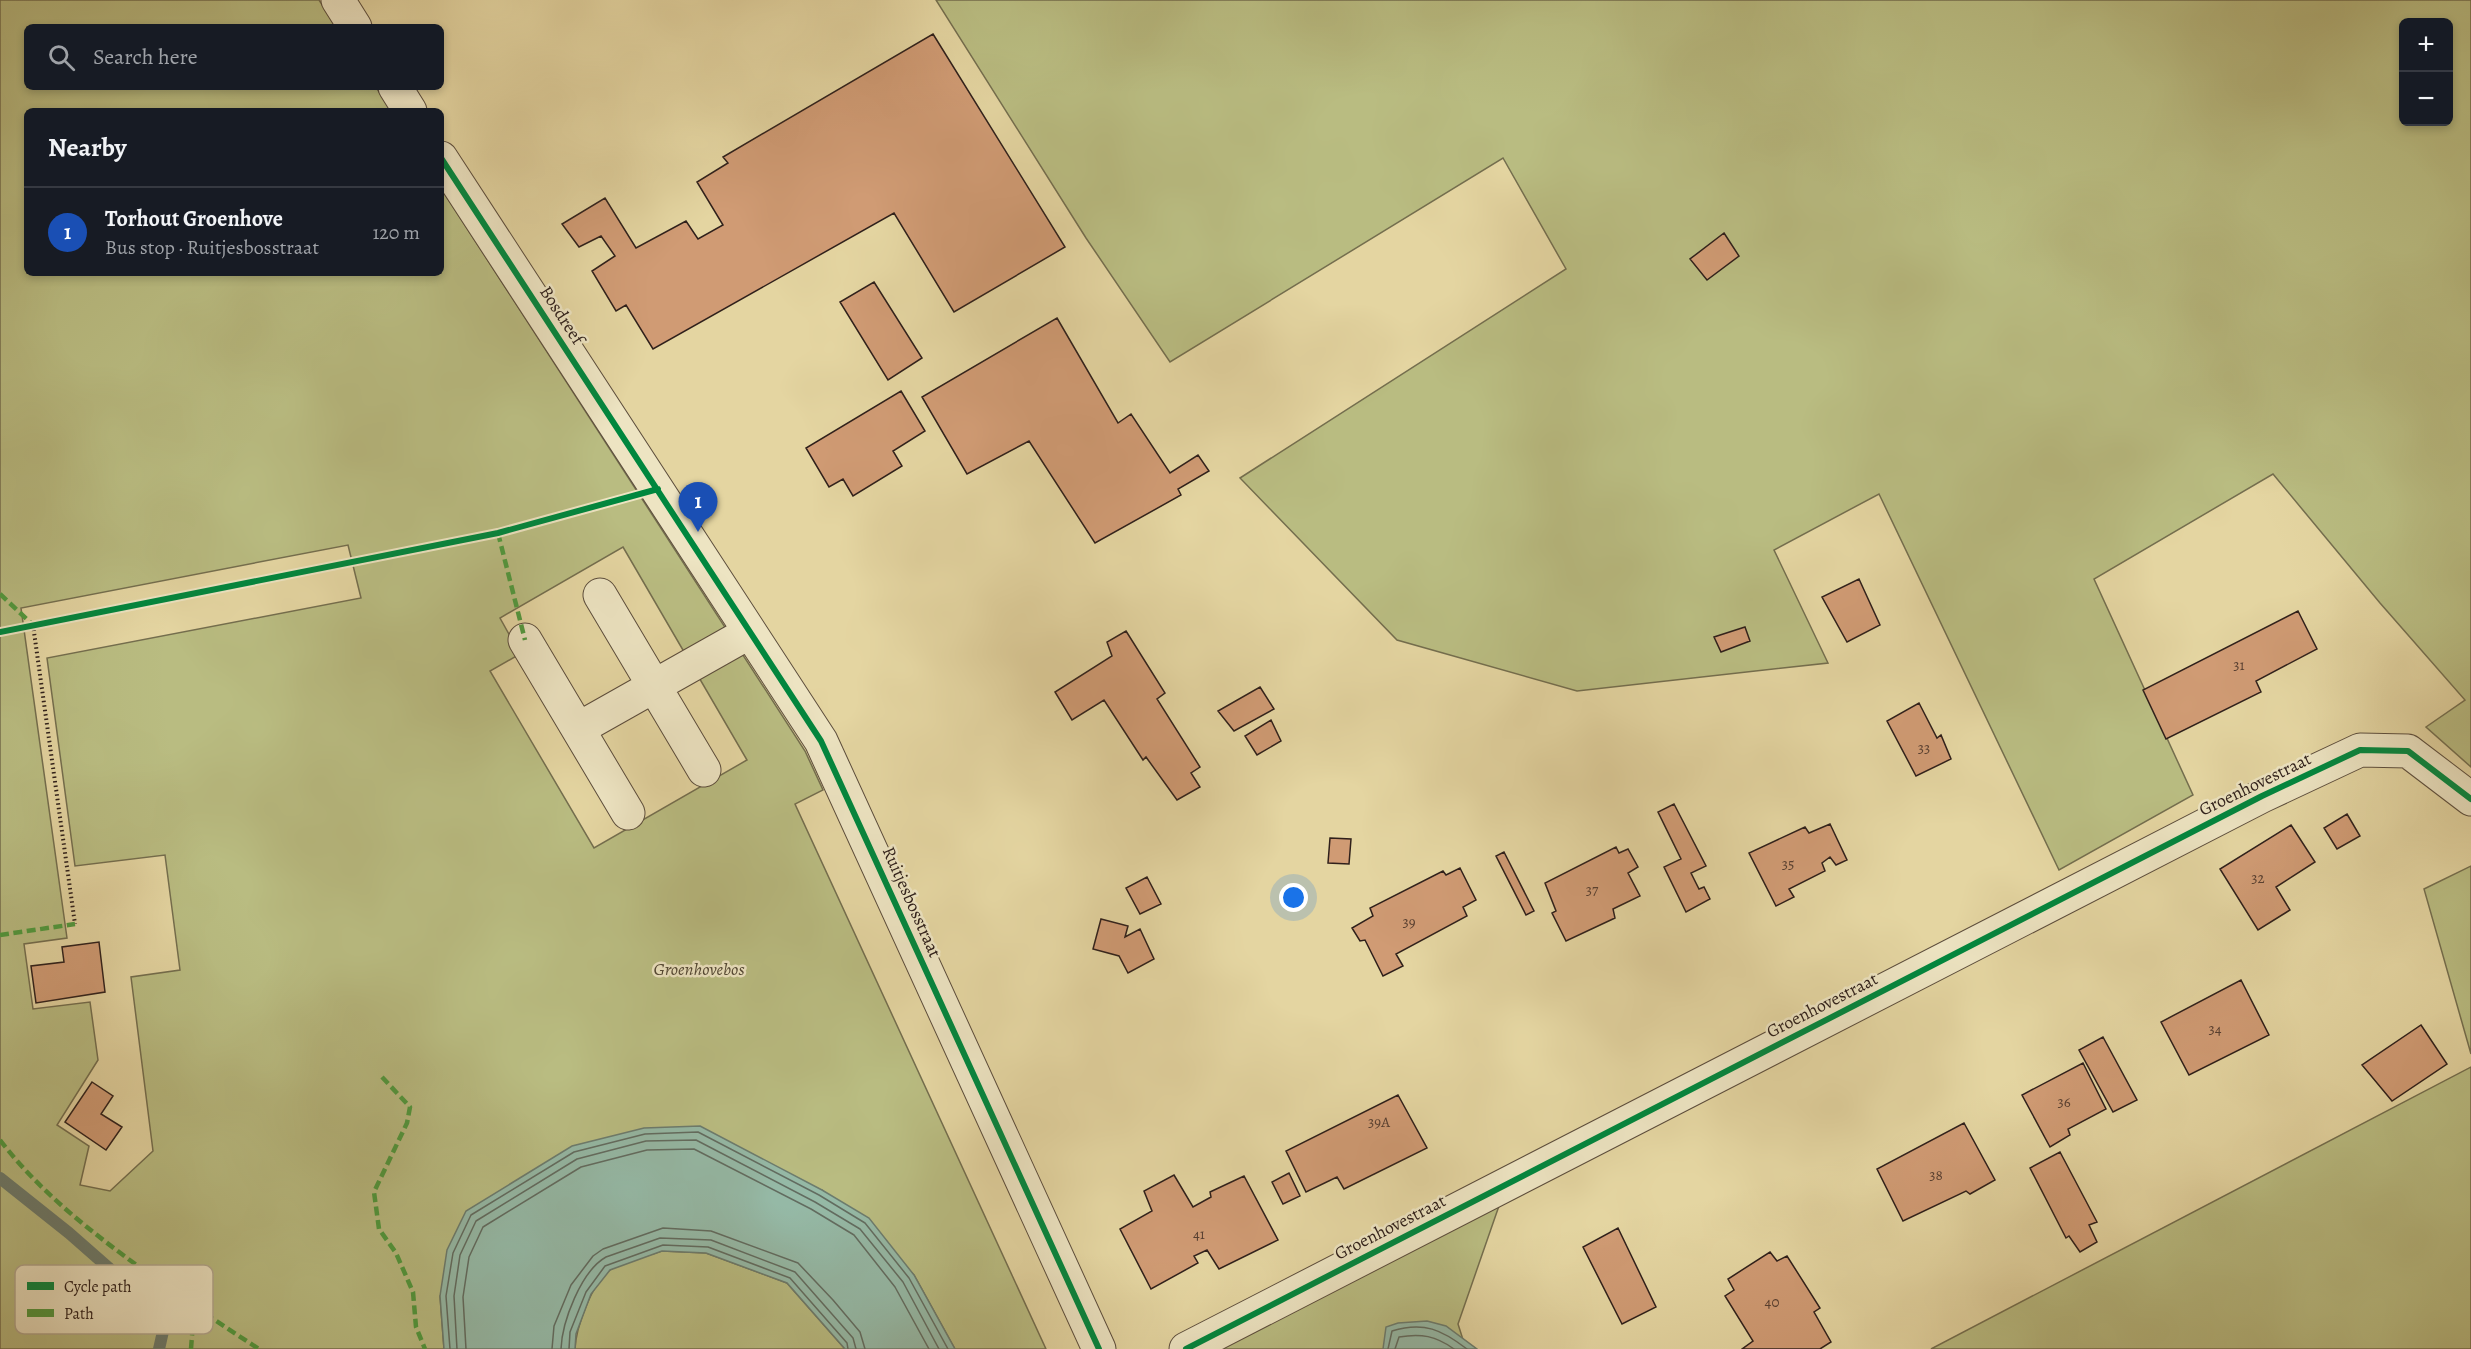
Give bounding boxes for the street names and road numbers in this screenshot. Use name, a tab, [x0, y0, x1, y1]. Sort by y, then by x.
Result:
street label: Bosdreef	[534, 281, 591, 351]
street label: Groenhovestraat	[2195, 746, 2315, 822]
street label: Ruitjesbosstraat	[877, 843, 947, 961]
street label: Groenhovestraat	[1762, 967, 1882, 1043]
street label: Groenhovestraat	[1330, 1189, 1450, 1265]

